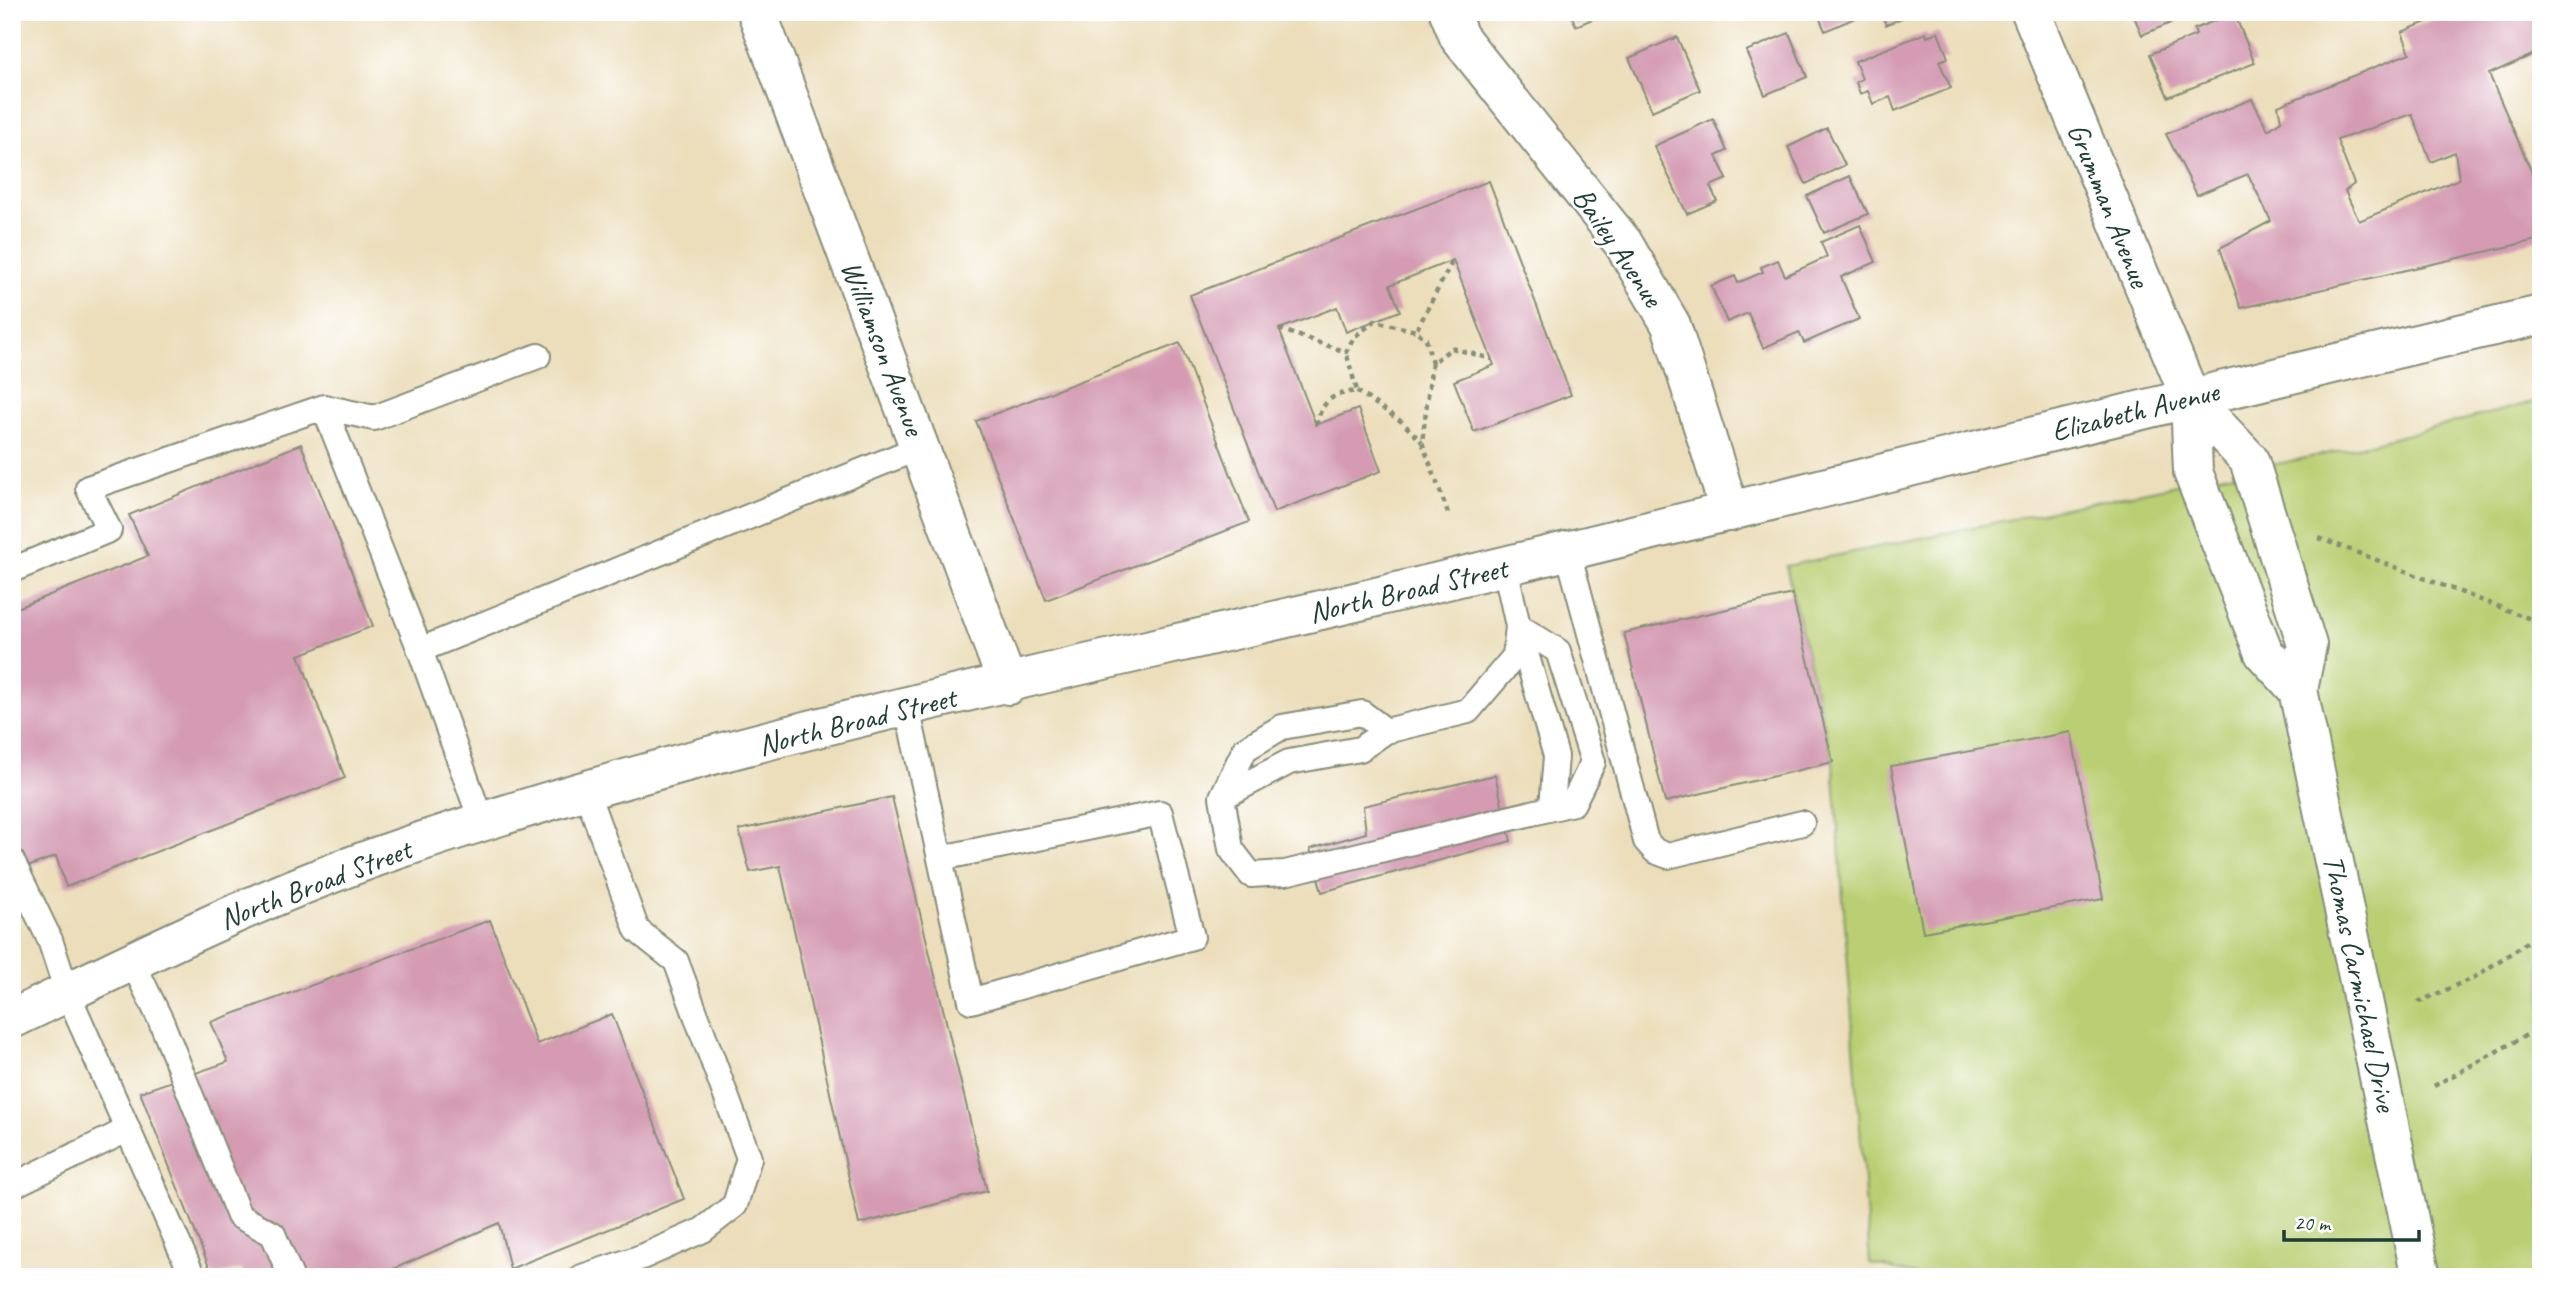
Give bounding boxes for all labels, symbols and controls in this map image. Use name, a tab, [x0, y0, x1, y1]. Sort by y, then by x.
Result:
street label: Grumman Avenue	[2059, 117, 2160, 295]
street label: Bailey Avenue	[1564, 180, 1673, 316]
street label: Williamson Avenue	[832, 255, 934, 443]
street label: Elizabeth Avenue	[2048, 371, 2225, 450]
street label: North Broad Street	[1305, 548, 1514, 631]
street label: North Broad Street	[754, 677, 963, 764]
street label: North Broad Street	[214, 829, 419, 938]
street label: Thomas Carmichael Drive	[2314, 851, 2406, 1117]
scale bar	[2284, 1198, 2418, 1242]
text: 20 m	[2294, 1210, 2332, 1236]

